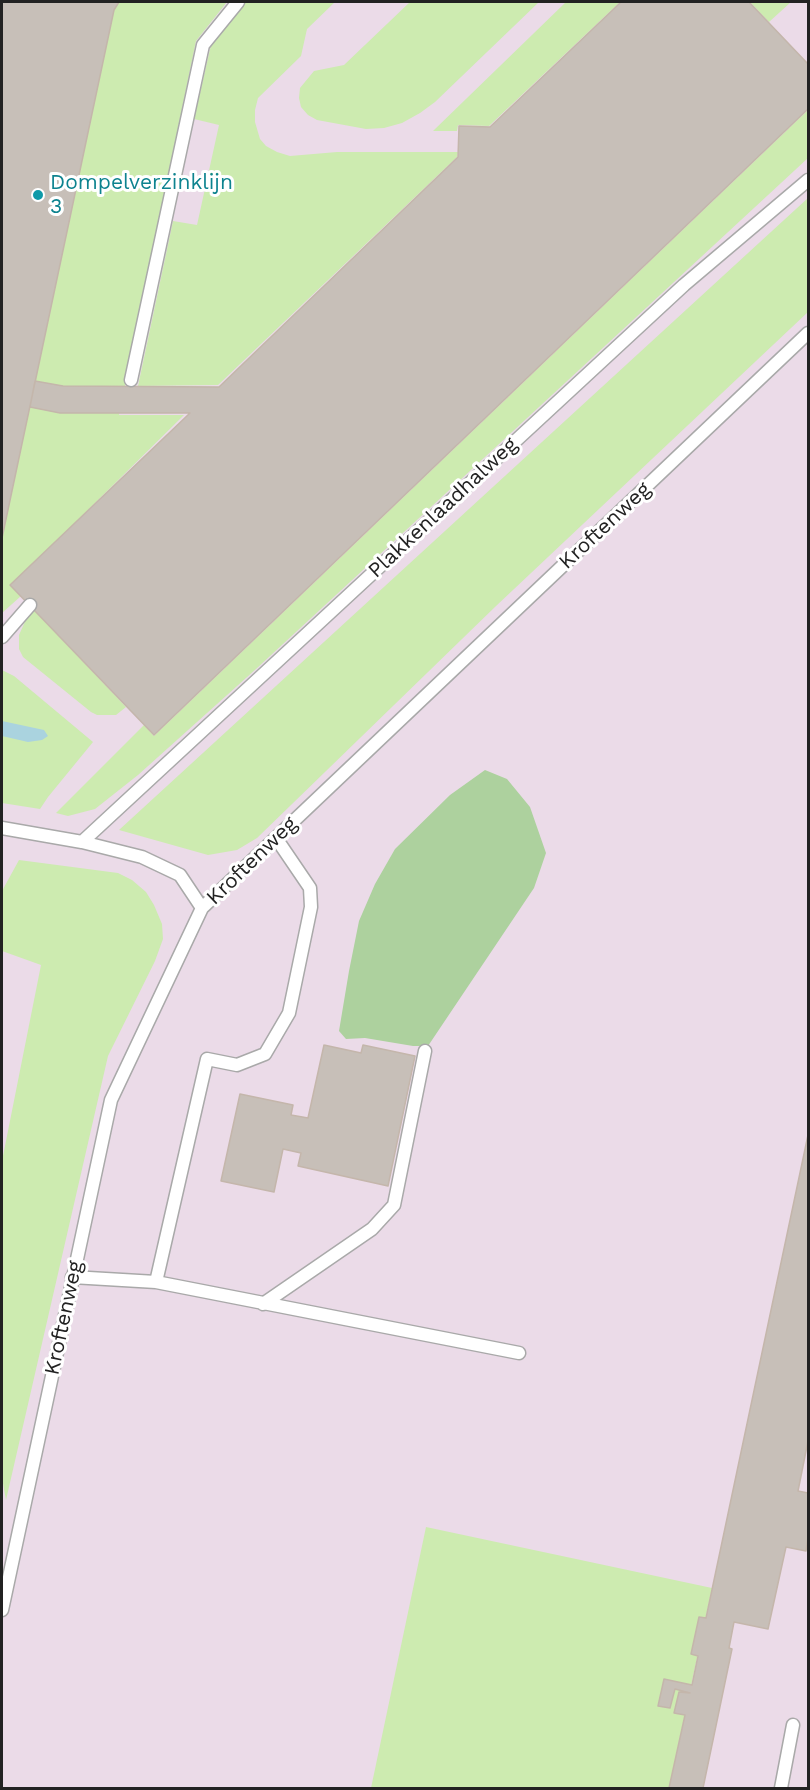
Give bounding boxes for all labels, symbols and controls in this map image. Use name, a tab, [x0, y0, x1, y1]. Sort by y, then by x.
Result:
place label: Dompelverzinklijn 3	[50, 170, 233, 220]
marker: Dompelverzinklijn 3	[31, 188, 45, 202]
street label: Plakkenlaadhalweg	[363, 432, 523, 584]
street label: Kroftenweg	[554, 477, 656, 575]
street label: Kroftenweg	[202, 812, 302, 910]
street label: Kroftenweg	[40, 1259, 88, 1377]

